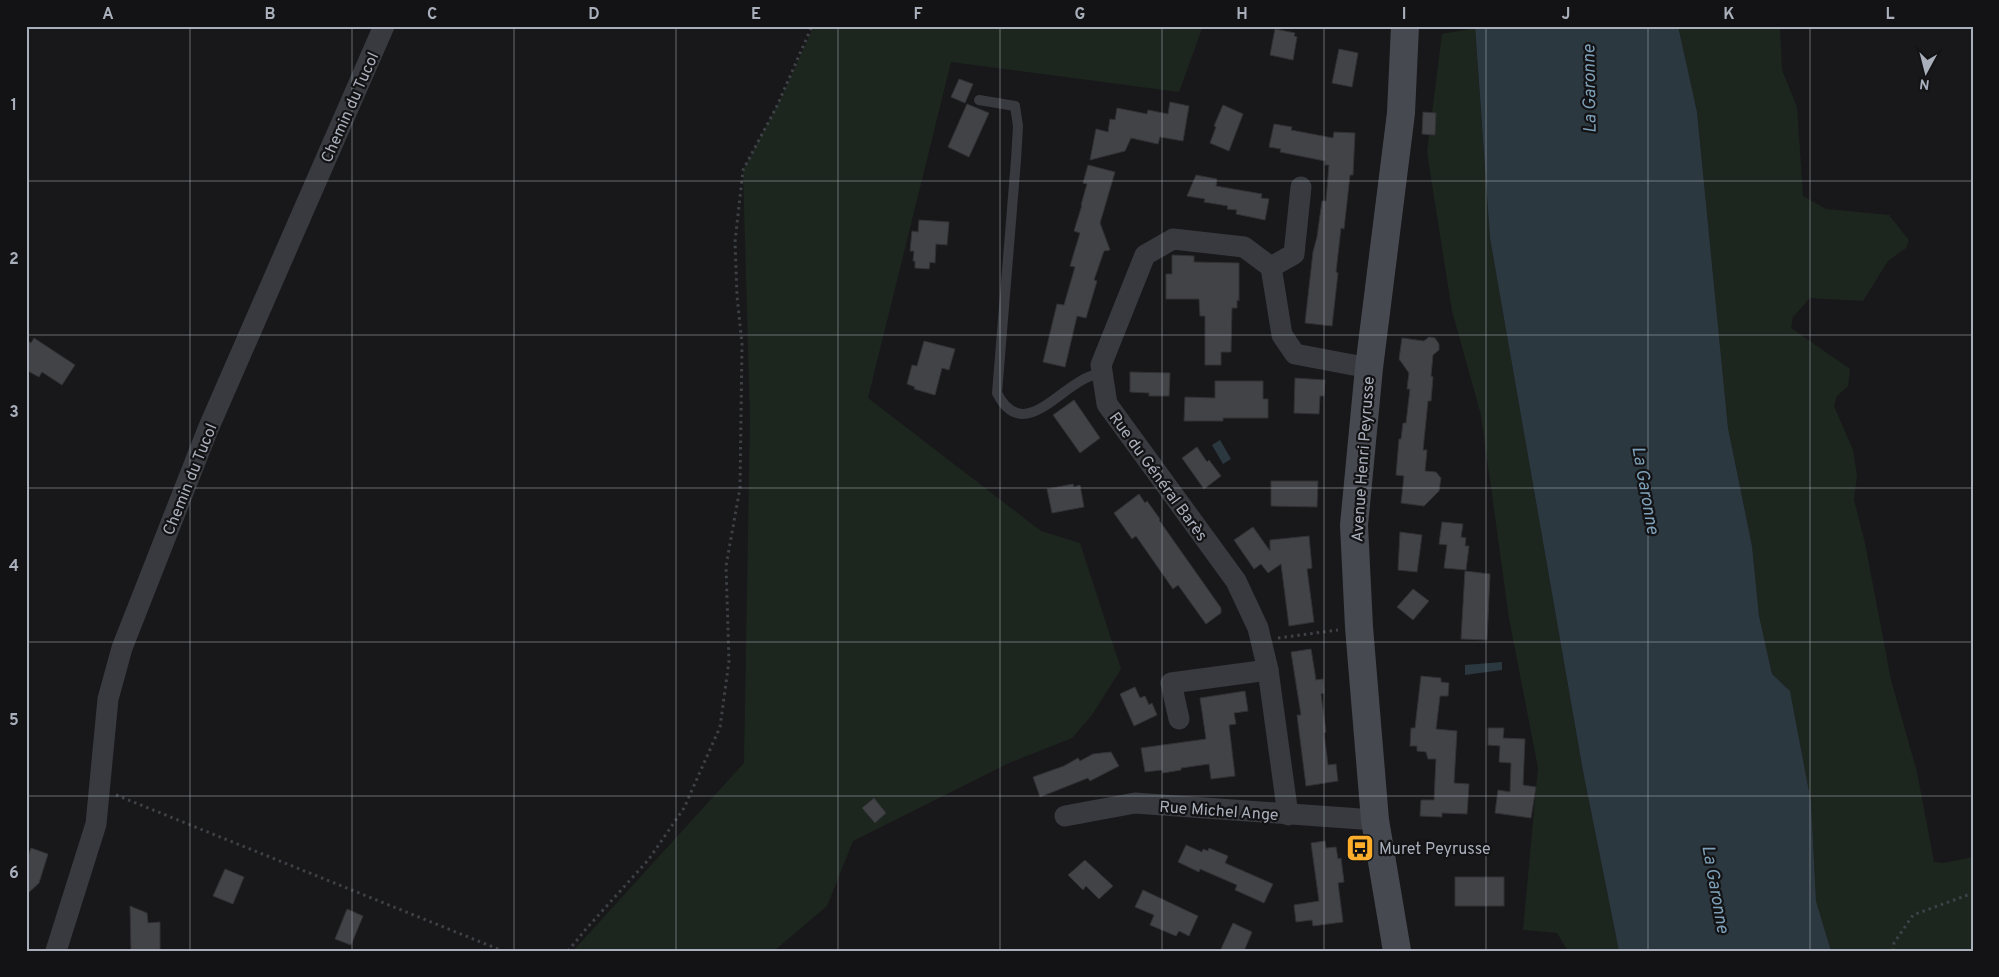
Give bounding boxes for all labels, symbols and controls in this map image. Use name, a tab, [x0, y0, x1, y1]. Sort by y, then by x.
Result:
text: A	[102, 5, 114, 25]
text: B	[264, 5, 276, 25]
text: C	[427, 5, 437, 25]
text: D	[588, 5, 600, 25]
text: E	[751, 5, 761, 25]
text: F	[913, 5, 923, 25]
text: G	[1075, 5, 1085, 25]
text: H	[1236, 5, 1248, 25]
text: I	[1402, 5, 1406, 25]
text: J	[1562, 5, 1570, 25]
text: K	[1723, 5, 1735, 25]
text: L	[1885, 5, 1895, 25]
water label: La Garonne	[1578, 44, 1603, 134]
north arrow	[1902, 48, 1952, 98]
street label: Chemin du Tucol	[318, 50, 384, 166]
text: N	[1919, 74, 1931, 92]
text: 1	[11, 96, 17, 116]
text: 2	[9, 250, 19, 270]
street label: Avenue Henri Peyrusse	[1348, 376, 1380, 543]
text: 3	[9, 403, 19, 423]
street label: Rue du Général Barès	[1104, 409, 1211, 546]
street label: Chemin du Tucol	[159, 421, 222, 539]
water label: La Garonne	[1625, 444, 1664, 537]
text: 4	[9, 557, 19, 577]
text: 5	[9, 711, 19, 731]
street label: Rue Michel Ange	[1159, 798, 1279, 826]
bus stop icon: Muret Peyrusse	[1345, 833, 1375, 863]
place label: Muret Peyrusse	[1379, 840, 1491, 860]
water label: La Garonne	[1695, 843, 1734, 936]
text: 6	[9, 864, 19, 884]

